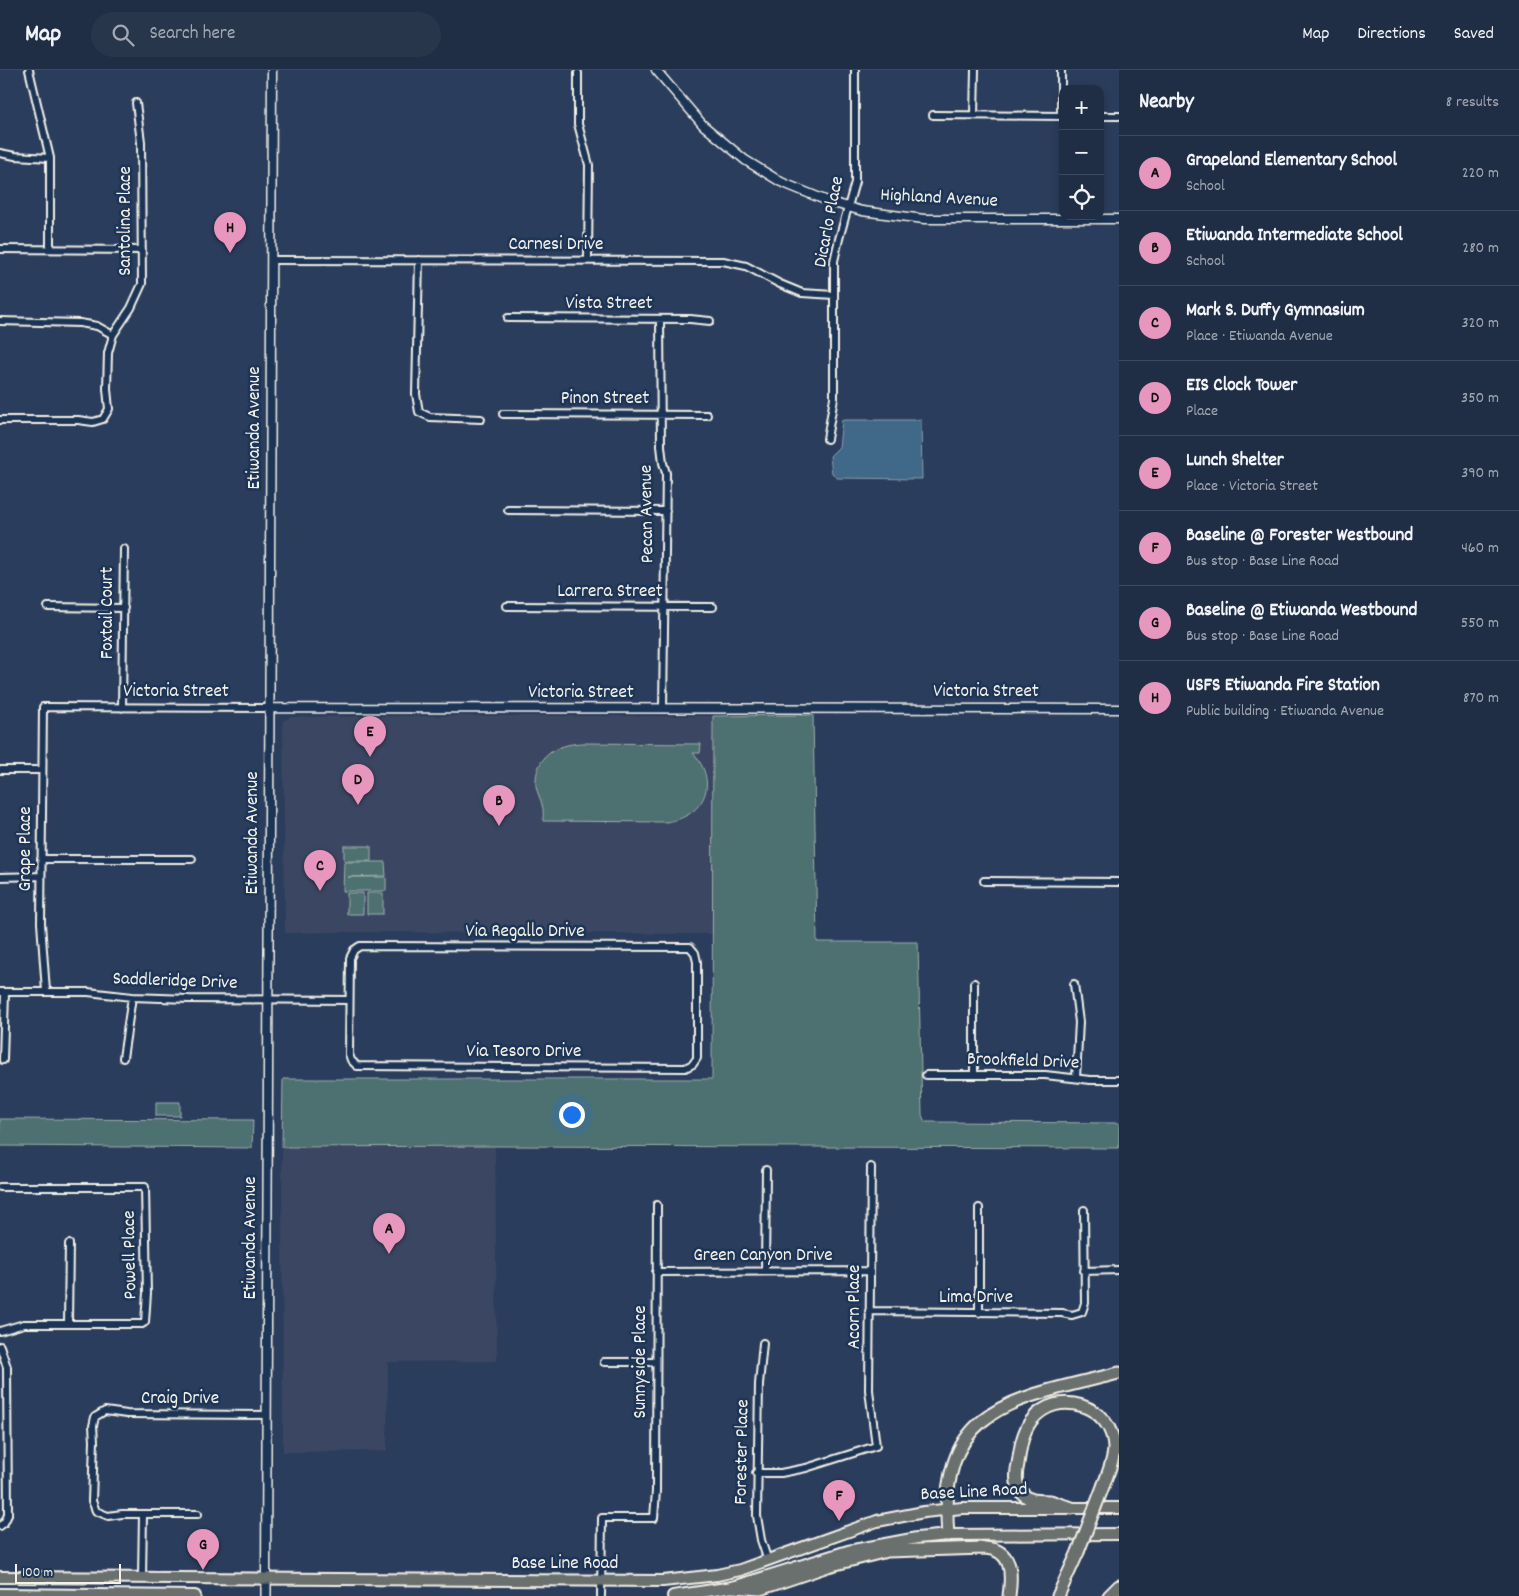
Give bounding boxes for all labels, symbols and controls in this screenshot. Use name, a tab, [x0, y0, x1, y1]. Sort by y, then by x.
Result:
search box	[91, 12, 441, 57]
text: Map	[25, 18, 61, 52]
icon: search	[109, 21, 137, 49]
text: Search here	[149, 21, 235, 48]
text: Map	[1302, 22, 1329, 47]
text: Directions	[1357, 22, 1426, 47]
text: Saved	[1454, 22, 1494, 47]
map controls	[1059, 85, 1104, 220]
button: +	[1059, 85, 1104, 130]
text: Nearby	[1139, 88, 1194, 118]
text: 8 results	[1446, 91, 1499, 114]
button: −	[1059, 130, 1104, 175]
text: Grapeland Elementary School	[1186, 148, 1397, 175]
text: A	[1151, 162, 1159, 185]
text: 220 m	[1462, 162, 1499, 185]
street label: Santolina Place	[113, 166, 140, 276]
street label: Dicarlo Place	[808, 174, 852, 270]
button: locate	[1059, 175, 1104, 220]
text: School	[1186, 175, 1225, 198]
street label: Highland Avenue	[880, 182, 998, 216]
pin: H	[214, 212, 246, 253]
text: Etiwanda Intermediate School	[1186, 223, 1403, 250]
street label: Carnesi Drive	[509, 232, 603, 259]
text: B	[1151, 237, 1159, 260]
text: 280 m	[1462, 237, 1499, 260]
text: School	[1186, 250, 1225, 273]
street label: Vista Street	[565, 291, 653, 318]
text: Mark S. Duffy Gymnasium	[1186, 298, 1365, 325]
text: C	[1151, 312, 1159, 335]
text: 320 m	[1462, 312, 1499, 335]
text: Place · Etiwanda Avenue	[1186, 325, 1333, 348]
street label: Etiwanda Avenue	[242, 366, 269, 490]
text: EIS Clock Tower	[1186, 373, 1297, 400]
street label: Pinon Street	[561, 386, 649, 413]
text: D	[1151, 387, 1159, 410]
text: 350 m	[1461, 387, 1499, 410]
text: Place	[1186, 400, 1218, 423]
text: Lunch Shelter	[1186, 448, 1284, 475]
text: E	[1151, 462, 1159, 485]
text: 390 m	[1461, 462, 1499, 485]
street label: Pecan Avenue	[634, 464, 662, 564]
text: Place · Victoria Street	[1186, 475, 1318, 498]
text: Baseline @ Forester Westbound	[1186, 523, 1413, 550]
text: F	[1151, 537, 1159, 560]
text: 460 m	[1461, 537, 1499, 560]
text: Bus stop · Base Line Road	[1186, 550, 1339, 573]
street label: Foxtail Court	[95, 567, 122, 659]
street label: Larrera Street	[557, 579, 663, 606]
text: Baseline @ Etiwanda Westbound	[1186, 598, 1417, 625]
text: G	[1151, 612, 1159, 635]
text: 550 m	[1461, 612, 1499, 635]
text: Bus stop · Base Line Road	[1186, 625, 1339, 648]
text: USFS Etiwanda Fire Station	[1186, 673, 1380, 700]
street label: Victoria Street	[123, 679, 229, 706]
street label: Victoria Street	[933, 679, 1039, 706]
street label: Victoria Street	[528, 680, 634, 707]
text: H	[1151, 687, 1159, 710]
text: 870 m	[1463, 687, 1499, 710]
text: Public building · Etiwanda Avenue	[1186, 700, 1384, 723]
pin: E	[354, 716, 386, 757]
pin: D	[342, 764, 374, 805]
street label: Etiwanda Avenue	[240, 771, 267, 895]
pin: B	[483, 785, 515, 826]
street label: Grape Place	[13, 806, 40, 892]
pin: C	[304, 850, 336, 891]
street label: Via Regallo Drive	[465, 919, 585, 946]
street label: Saddleridge Drive	[112, 966, 238, 998]
street label: Via Tesoro Drive	[467, 1039, 581, 1066]
street label: Brookfield Drive	[966, 1047, 1080, 1077]
your location	[559, 1102, 585, 1128]
street label: Etiwanda Avenue	[238, 1176, 265, 1300]
street label: Powell Place	[117, 1210, 145, 1300]
pin: A	[373, 1213, 405, 1254]
street label: Green Canyon Drive	[693, 1243, 833, 1270]
street label: Acorn Place	[842, 1265, 869, 1349]
street label: Lima Drive	[939, 1285, 1013, 1312]
street label: Sunnyside Place	[628, 1306, 655, 1418]
street label: Craig Drive	[141, 1386, 219, 1413]
street label: Forester Place	[729, 1399, 757, 1505]
street label: Base Line Road	[920, 1477, 1028, 1509]
pin: F	[823, 1480, 855, 1521]
pin: G	[187, 1529, 219, 1570]
street label: Base Line Road	[512, 1551, 618, 1578]
scale bar	[15, 1561, 121, 1584]
text: 100 m	[22, 1563, 53, 1583]

